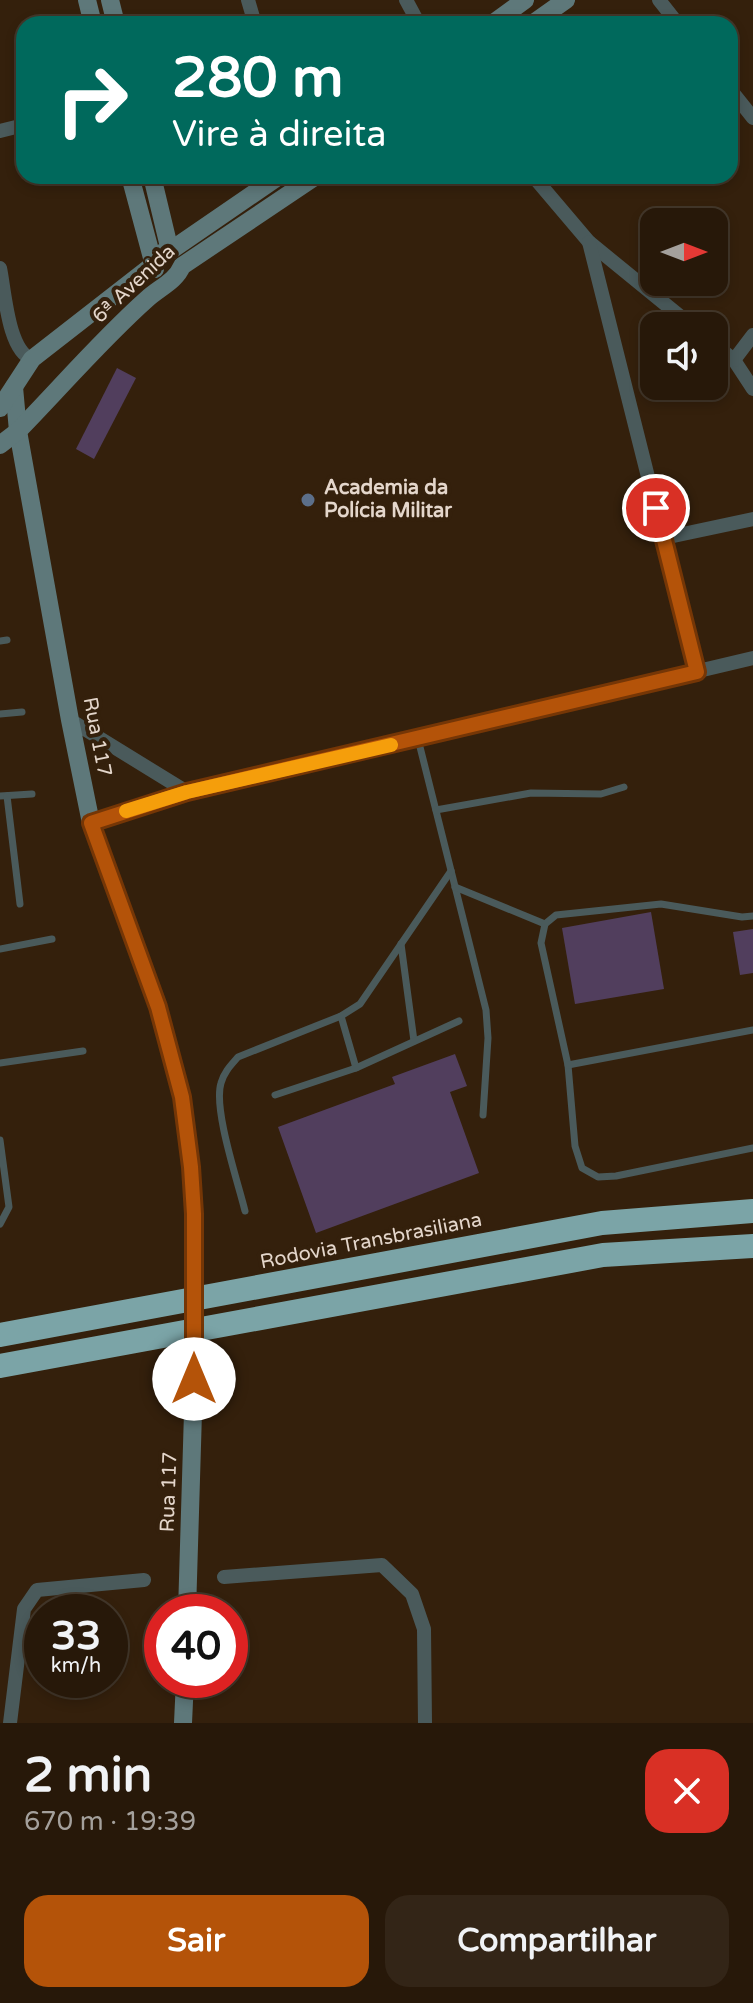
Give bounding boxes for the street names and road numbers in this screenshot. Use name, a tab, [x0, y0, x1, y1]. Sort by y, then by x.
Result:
street label: 6ª Avenida	[88, 240, 180, 328]
street label: Rua 117	[78, 695, 116, 779]
street label: Rodovia Transbrasiliana	[258, 1208, 484, 1274]
street label: Rua 117	[156, 1451, 182, 1533]

